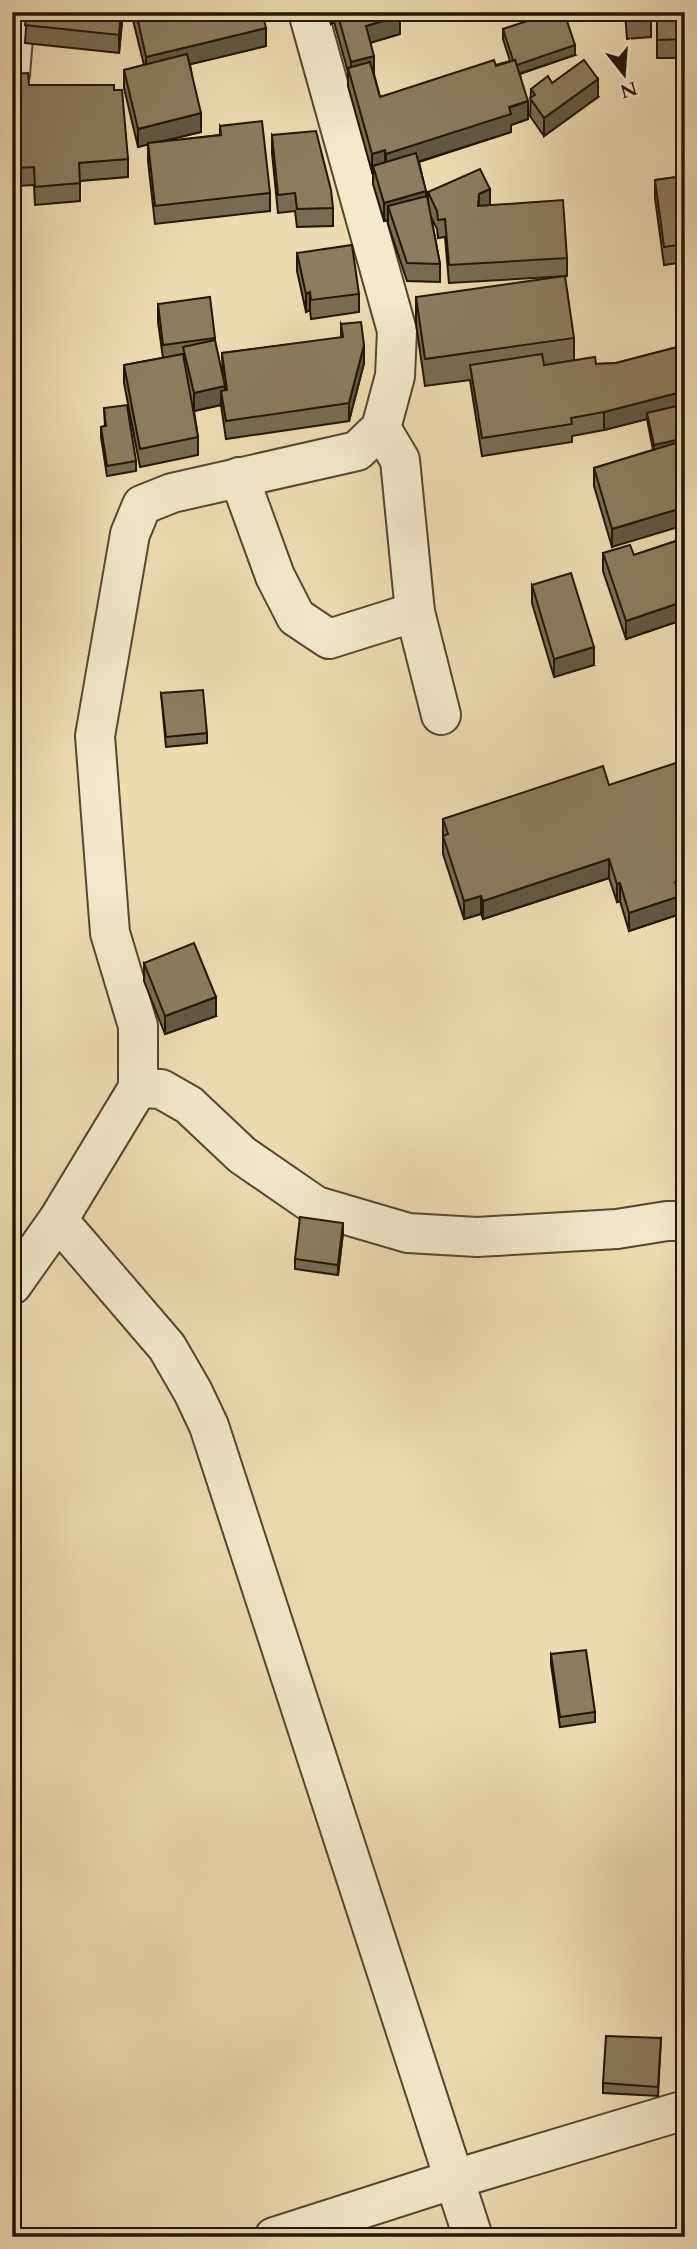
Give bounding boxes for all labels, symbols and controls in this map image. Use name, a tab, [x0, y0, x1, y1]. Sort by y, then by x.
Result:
north arrow	[588, 38, 658, 108]
text: N	[617, 74, 640, 104]

